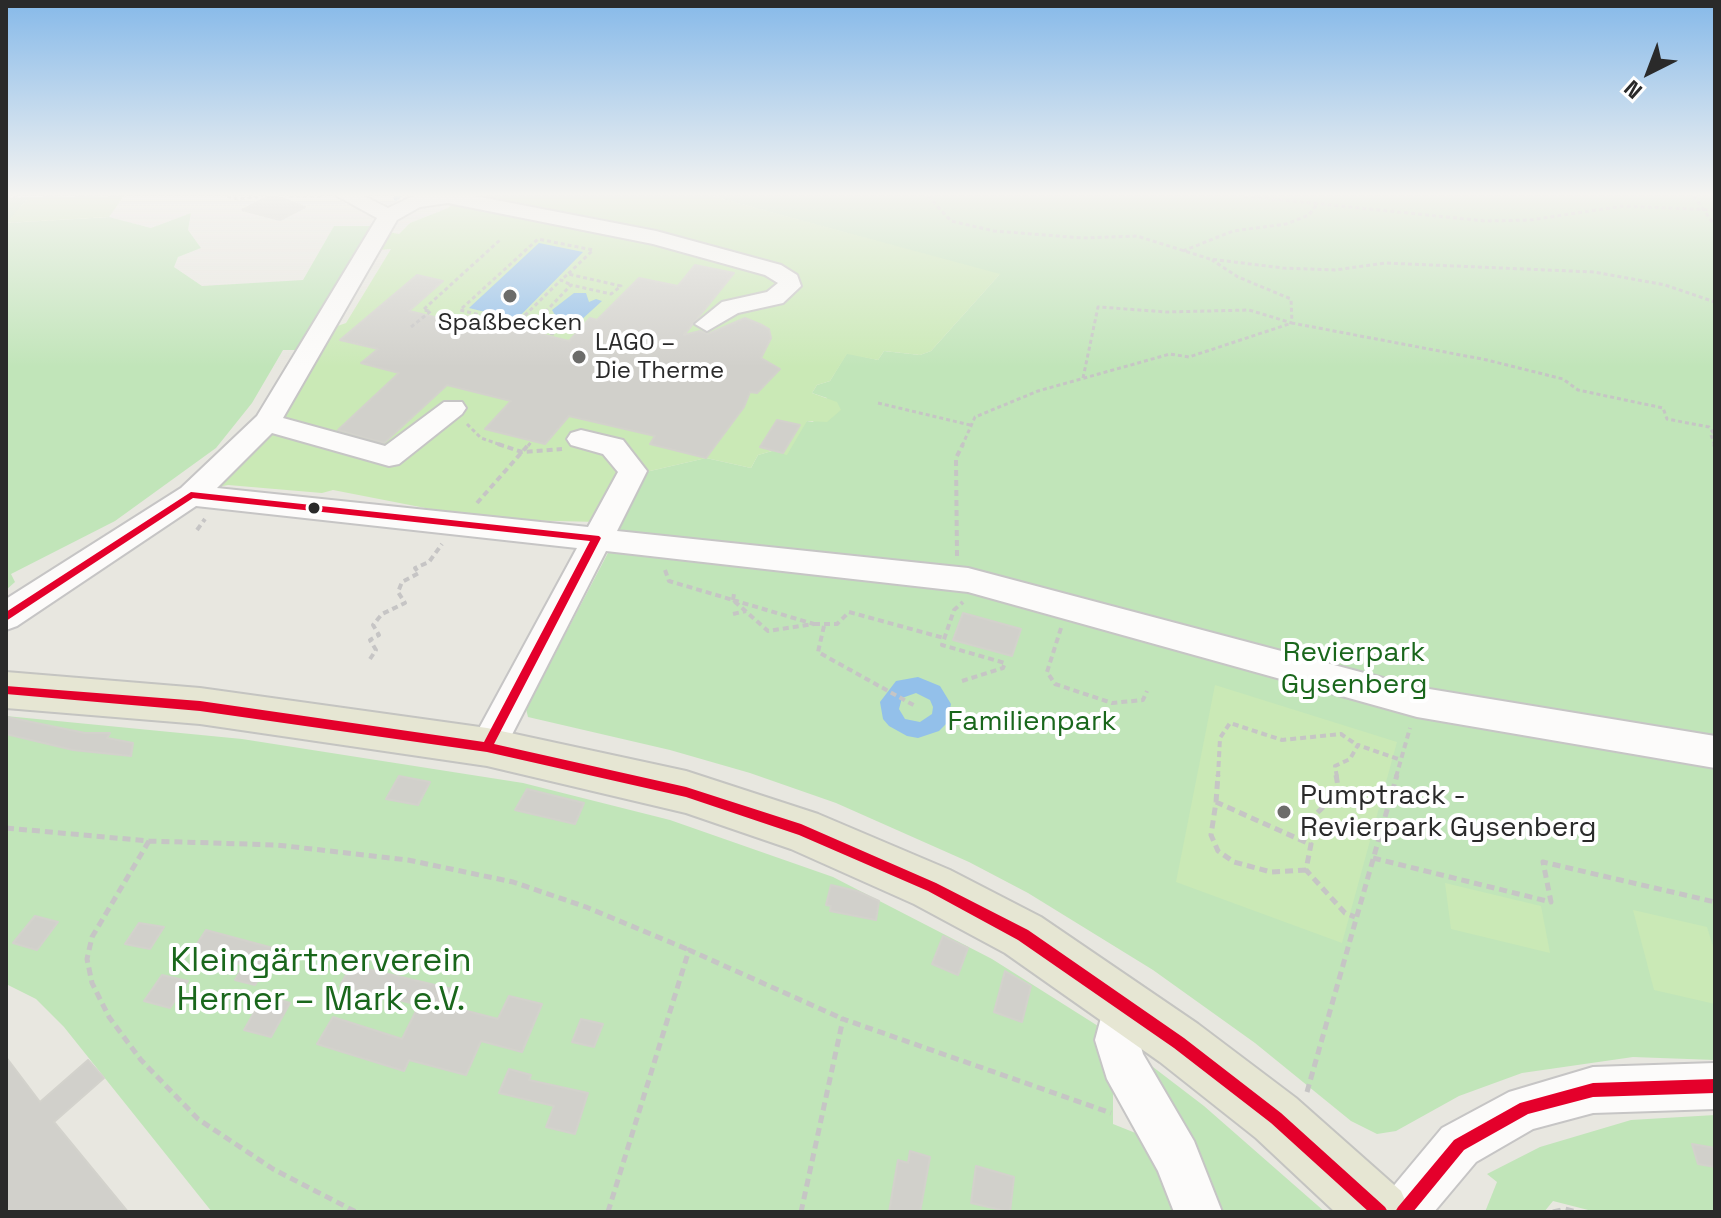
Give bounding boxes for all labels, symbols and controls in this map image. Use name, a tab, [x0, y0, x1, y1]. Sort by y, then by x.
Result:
north arrow	[1609, 32, 1689, 112]
text: N	[1618, 74, 1648, 105]
marker: Spaßbecken	[501, 287, 519, 305]
place label: Spaßbecken	[438, 309, 582, 337]
place label: LAGO – Die Therme	[595, 329, 724, 385]
marker: LAGO – Die Therme	[570, 348, 588, 366]
unlabelled marker	[306, 500, 322, 516]
park label: Revierpark Gysenberg	[1281, 636, 1427, 702]
park label: Familienpark	[947, 705, 1117, 739]
place label: Pumptrack - Revierpark Gysenberg	[1300, 779, 1596, 845]
marker: Pumptrack - Revierpark Gysenberg	[1275, 803, 1293, 821]
park label: Kleingärtnerverein Herner – Mark e.V.	[170, 942, 472, 1022]

